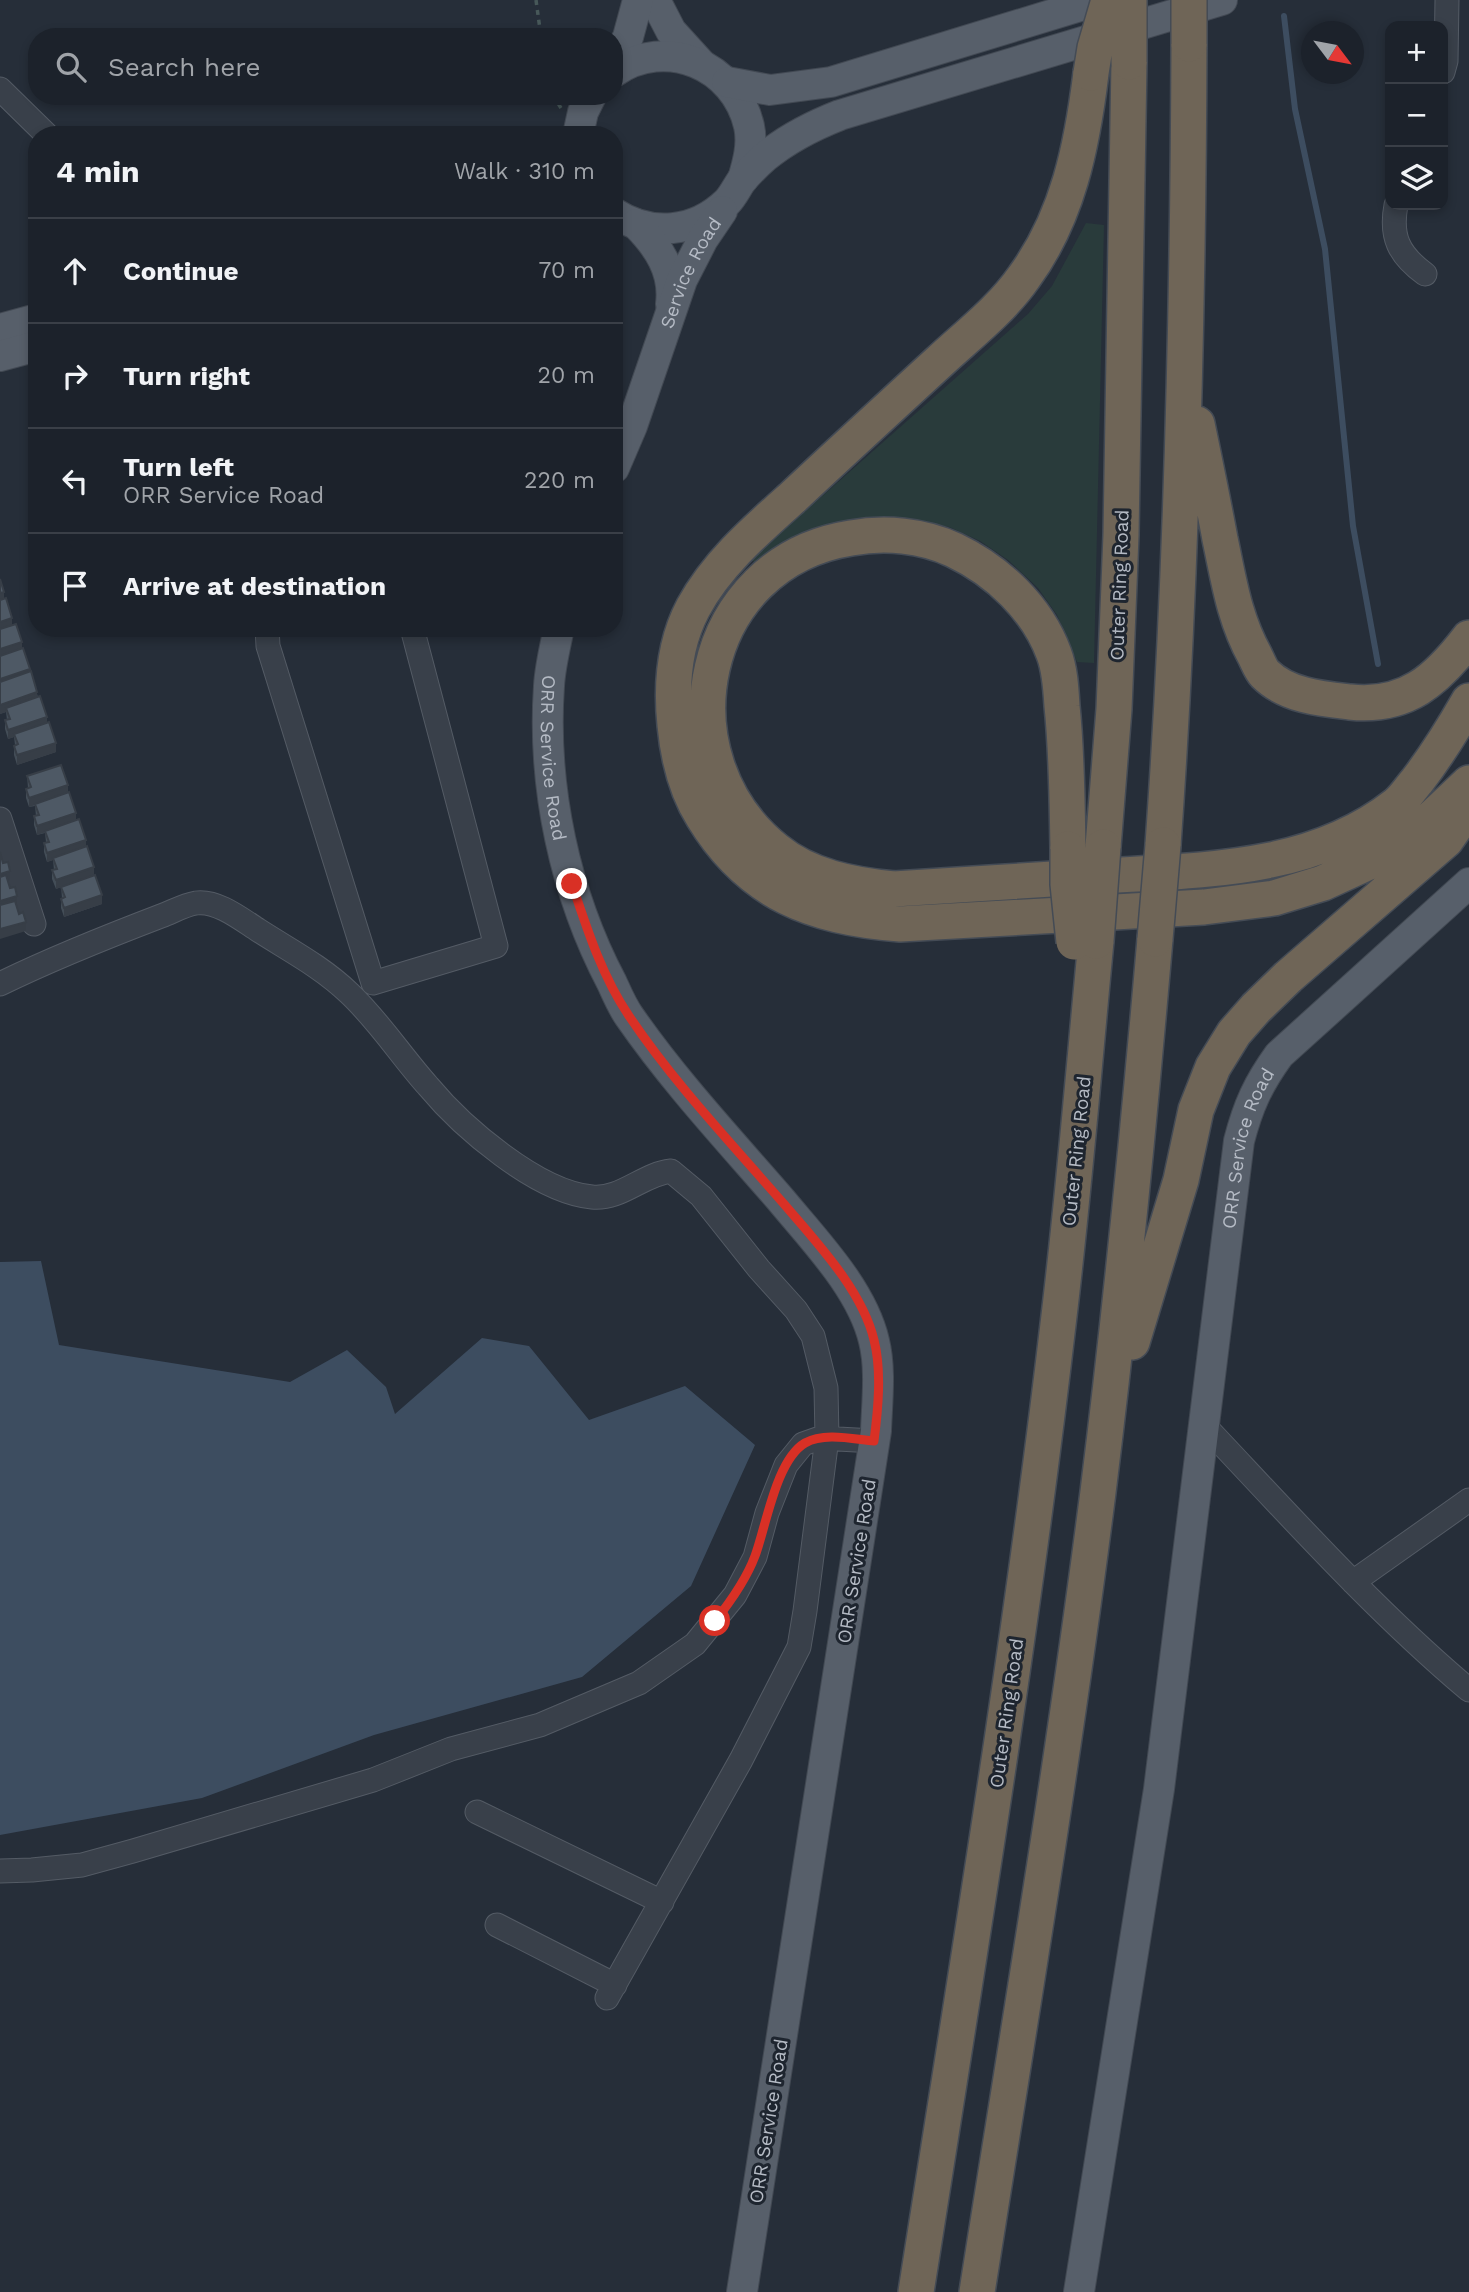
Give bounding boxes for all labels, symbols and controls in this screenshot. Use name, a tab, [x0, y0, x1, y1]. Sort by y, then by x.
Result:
north arrow	[1301, 21, 1364, 84]
map controls	[1385, 21, 1448, 210]
button: +	[1385, 21, 1448, 84]
search box	[28, 28, 623, 105]
icon: search	[52, 48, 90, 86]
text: Search here	[108, 52, 260, 82]
button: −	[1385, 84, 1448, 147]
button: layers	[1385, 147, 1448, 210]
text: 4 min	[56, 154, 140, 189]
text: Walk · 310 m	[454, 158, 595, 185]
street label: Service Road	[655, 213, 726, 331]
icon: ahead	[56, 252, 94, 290]
text: Continue	[123, 256, 239, 286]
text: 70 m	[538, 257, 595, 284]
icon: right	[56, 357, 94, 395]
text: Turn right	[123, 361, 250, 391]
text: 20 m	[538, 362, 595, 389]
text: Turn left	[123, 452, 234, 482]
icon: left	[56, 462, 94, 500]
text: 220 m	[524, 467, 595, 494]
text: ORR Service Road	[123, 482, 324, 509]
street label: Outer Ring Road	[1105, 509, 1134, 661]
icon: arrive	[56, 567, 94, 605]
text: Arrive at destination	[123, 571, 386, 601]
street label: ORR Service Road	[536, 674, 571, 843]
route end	[556, 868, 587, 899]
street label: ORR Service Road	[1217, 1064, 1279, 1230]
street label: Outer Ring Road	[1057, 1075, 1096, 1227]
street label: ORR Service Road	[832, 1477, 881, 1645]
route start	[699, 1605, 730, 1636]
street label: Outer Ring Road	[985, 1637, 1028, 1789]
street label: ORR Service Road	[744, 2037, 793, 2205]

